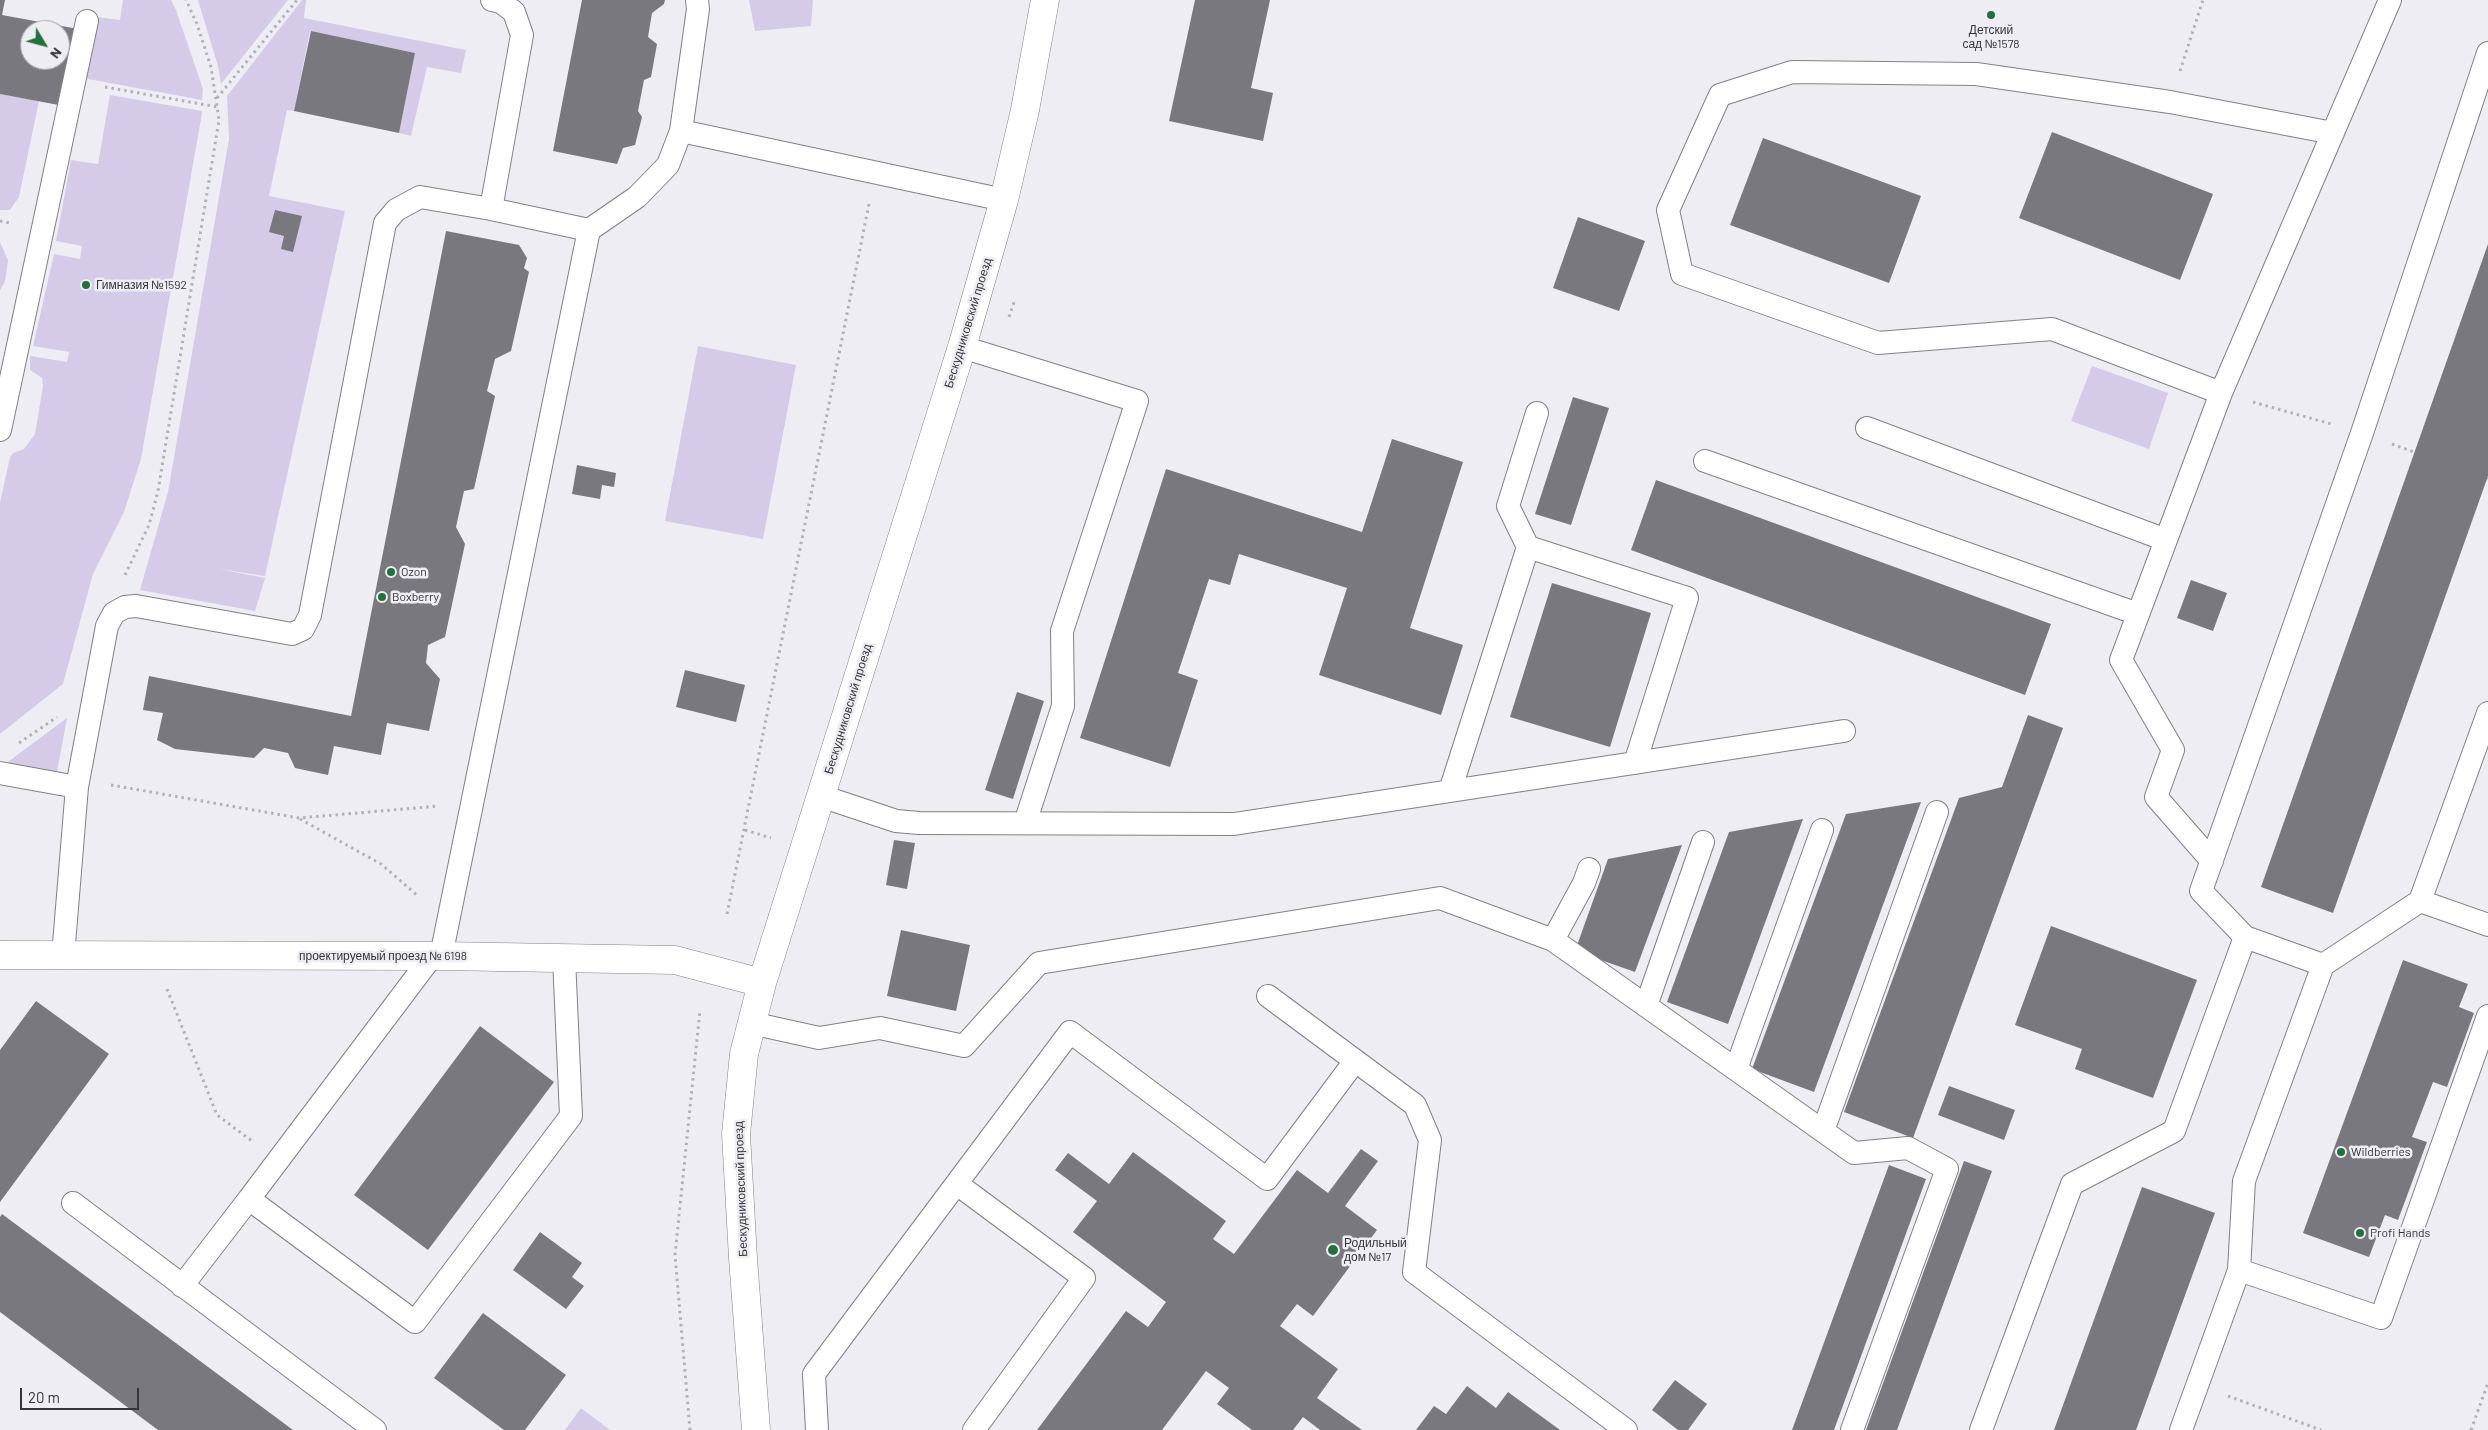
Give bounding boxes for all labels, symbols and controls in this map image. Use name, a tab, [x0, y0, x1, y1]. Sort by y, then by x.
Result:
marker: Детский сад №1578	[1985, 9, 1997, 21]
north arrow	[20, 20, 70, 70]
place label: Детский сад №1578	[1962, 23, 2020, 51]
text: N	[47, 45, 66, 63]
street label: Бескудниковский проезд	[941, 256, 995, 390]
place label: Гимназия №1592	[96, 278, 187, 292]
marker: Гимназия №1592	[80, 279, 92, 291]
place label: Ozon	[401, 565, 427, 579]
marker: Ozon	[385, 566, 397, 578]
place label: Boxberry	[392, 590, 439, 604]
marker: Boxberry	[376, 591, 388, 603]
street label: Бескудниковский проезд	[821, 642, 875, 776]
street label: проектируемый проезд № 6198	[299, 949, 467, 963]
street label: Бескудниковский проезд	[731, 1121, 751, 1257]
place label: Wildberries	[2351, 1145, 2411, 1159]
marker: Wildberries	[2335, 1146, 2347, 1158]
place label: Profi Hands	[2370, 1226, 2430, 1240]
marker: Profi Hands	[2354, 1227, 2366, 1239]
place label: Родильный дом №17	[1344, 1236, 1407, 1264]
marker: Родильный дом №17	[1326, 1243, 1340, 1257]
scale bar	[22, 1378, 141, 1410]
text: 20 m	[28, 1388, 60, 1406]

